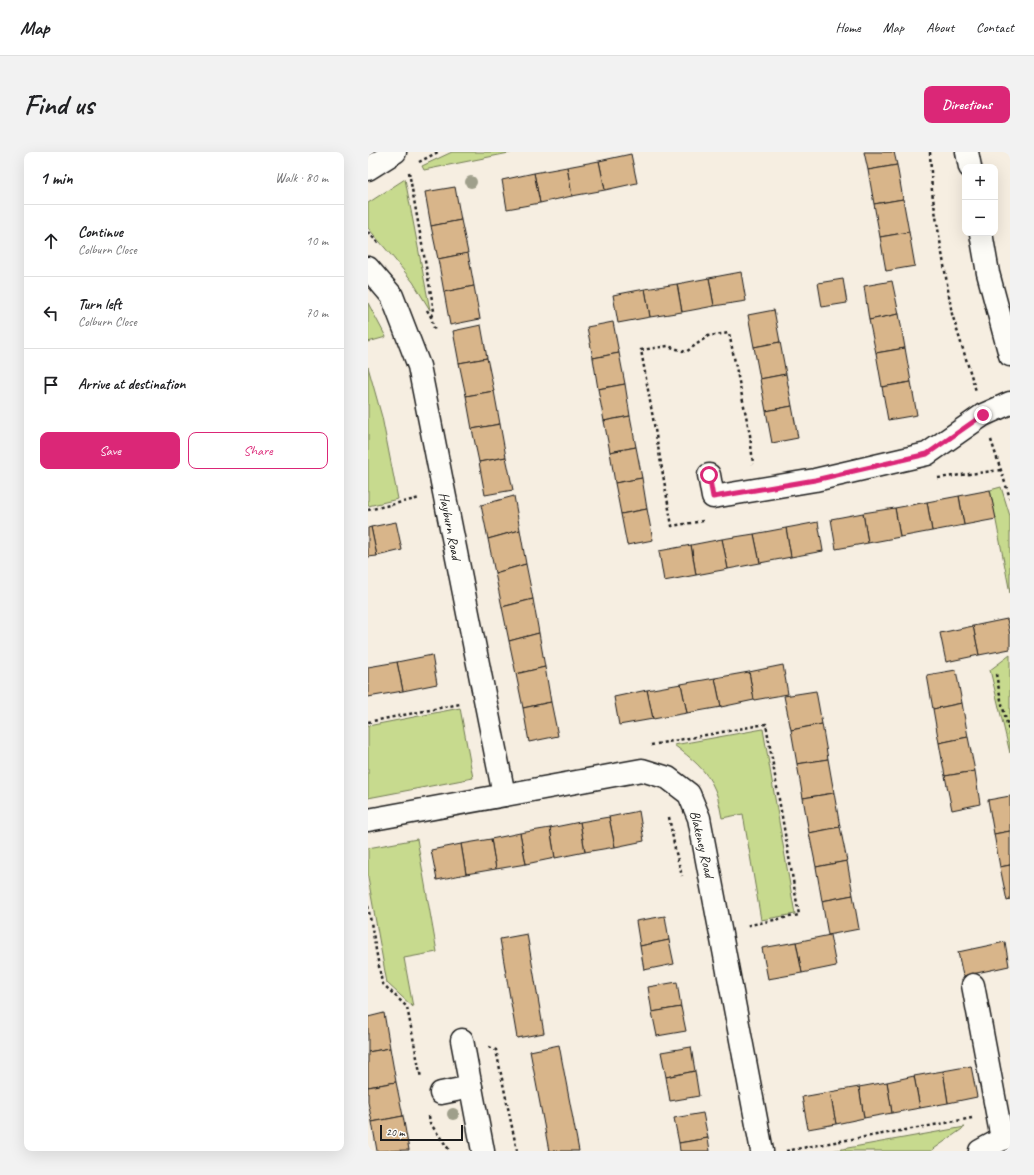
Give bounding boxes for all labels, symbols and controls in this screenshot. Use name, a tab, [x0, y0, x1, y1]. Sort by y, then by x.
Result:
text: Map	[20, 16, 50, 40]
text: Home	[835, 19, 861, 36]
text: Map	[883, 19, 904, 36]
text: About	[926, 19, 954, 36]
text: Contact	[976, 19, 1014, 36]
button: Directions	[924, 86, 1010, 123]
text: Find us	[24, 87, 94, 122]
map controls	[962, 164, 998, 236]
button: +	[962, 164, 998, 200]
text: 1 min	[40, 168, 73, 189]
text: Walk · 80 m	[275, 170, 328, 186]
button: −	[962, 200, 998, 236]
text: Continue	[78, 223, 123, 242]
icon: ahead	[40, 230, 62, 252]
text: 10 m	[306, 233, 328, 249]
text: Colburn Close	[78, 242, 137, 258]
text: Turn left	[78, 295, 121, 314]
icon: left	[40, 302, 62, 324]
text: 70 m	[306, 305, 328, 321]
text: Colburn Close	[78, 314, 137, 330]
icon: arrive	[40, 374, 62, 396]
text: Arrive at destination	[78, 375, 185, 394]
route end	[974, 406, 992, 424]
button: Save	[40, 432, 180, 469]
button: Share	[188, 432, 328, 469]
route start	[700, 466, 718, 484]
street label: Hayburn Road	[435, 491, 465, 564]
street label: Blakeney Road	[686, 809, 718, 881]
scale bar	[380, 1123, 463, 1142]
text: 20 m	[386, 1125, 405, 1139]

